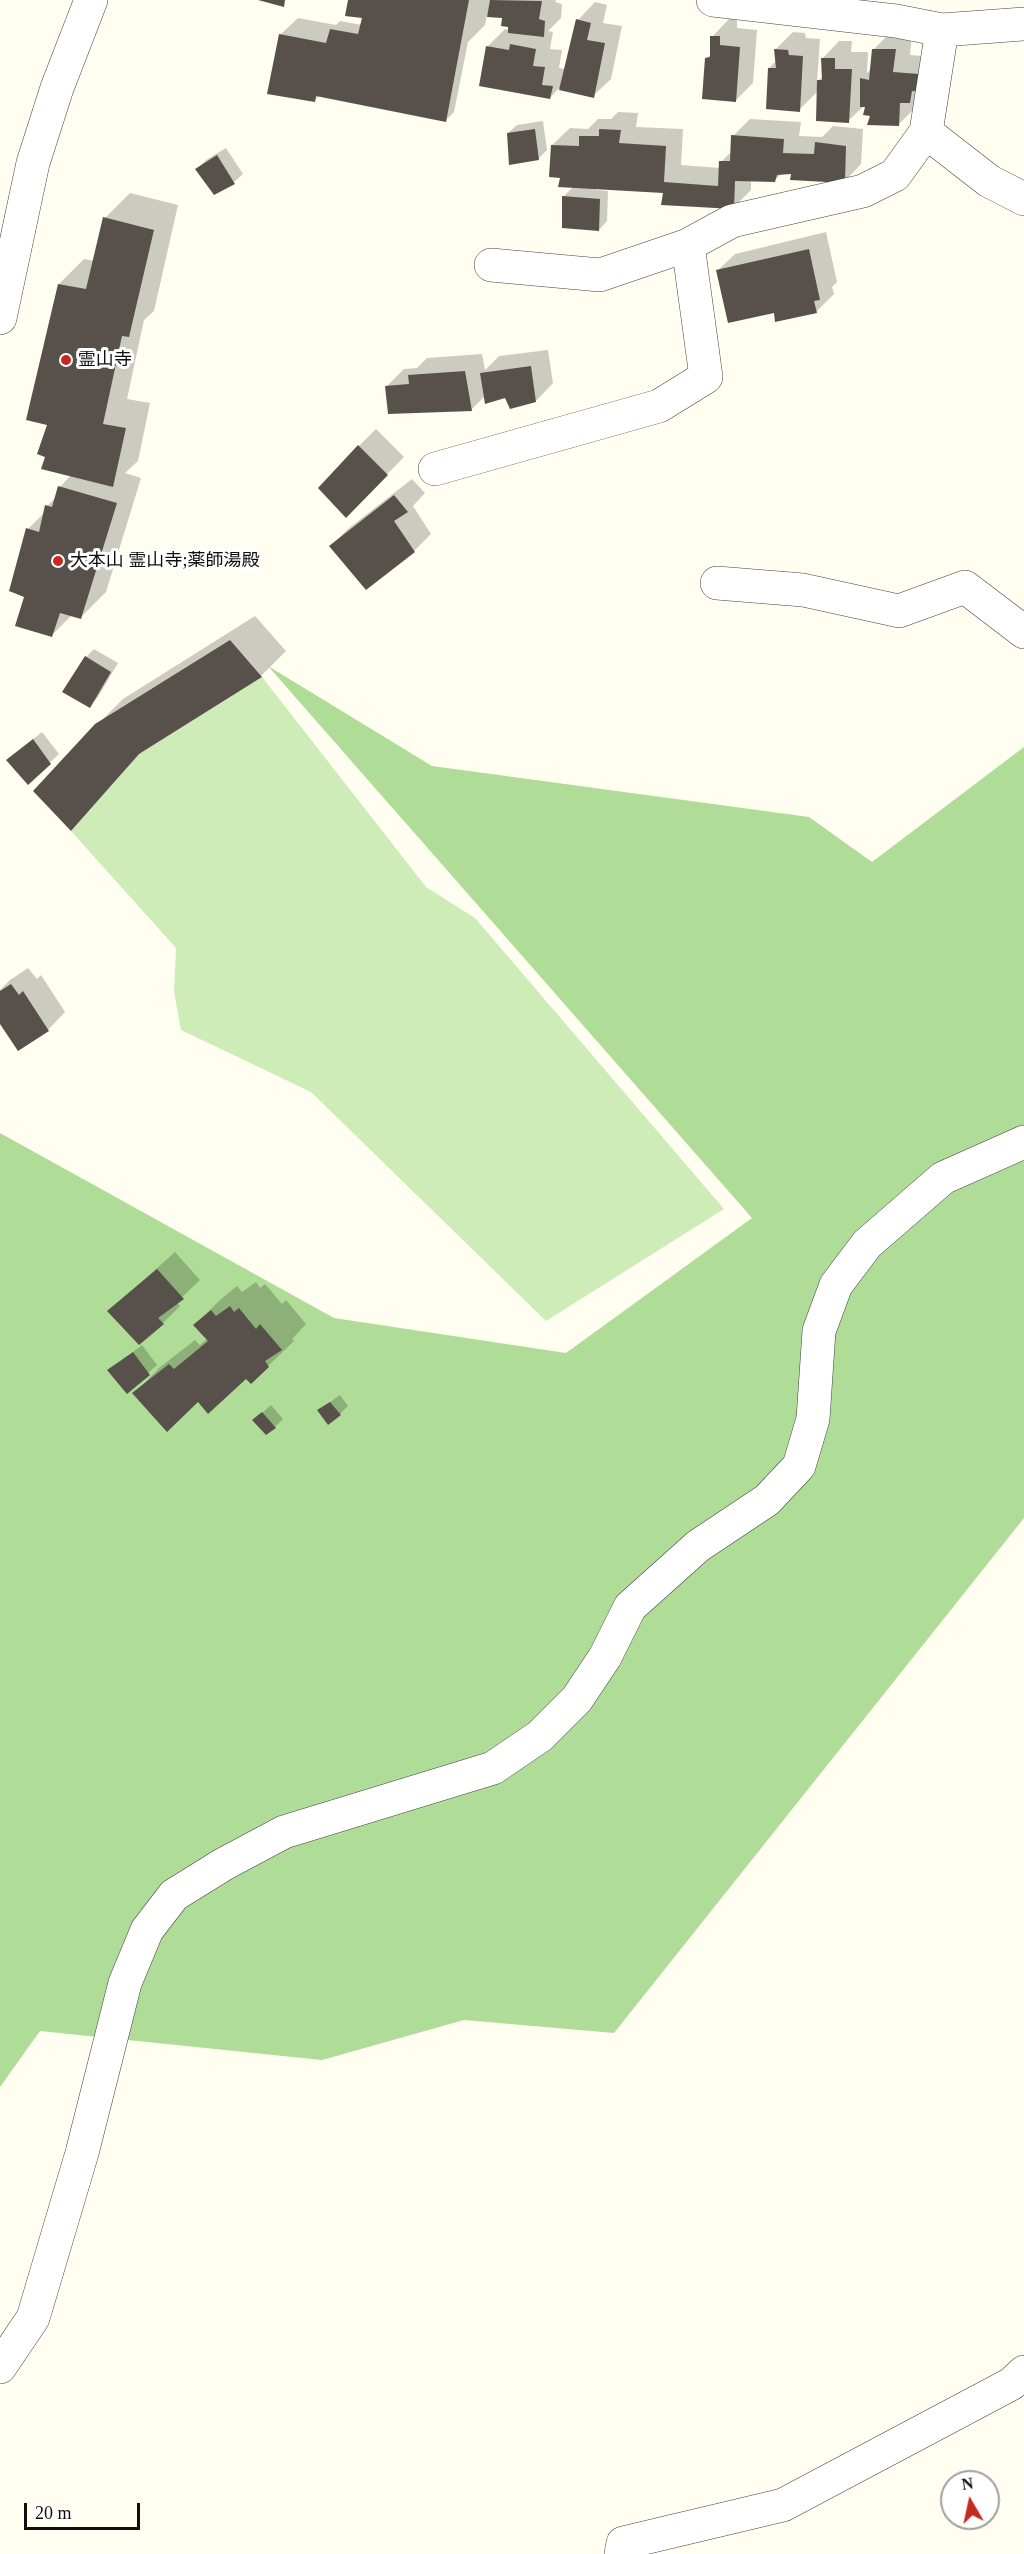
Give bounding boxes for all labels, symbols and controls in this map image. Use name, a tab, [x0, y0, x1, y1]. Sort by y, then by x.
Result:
place label: 霊山寺	[78, 349, 132, 371]
marker: 霊山寺	[59, 353, 73, 367]
place label: 大本山 霊山寺;薬師湯殿	[70, 550, 260, 572]
marker: 大本山 霊山寺;薬師湯殿	[51, 554, 65, 568]
north arrow	[940, 2470, 1000, 2530]
text: N	[960, 2474, 974, 2493]
scale bar	[27, 2491, 142, 2529]
text: 20 m	[35, 2503, 72, 2523]

